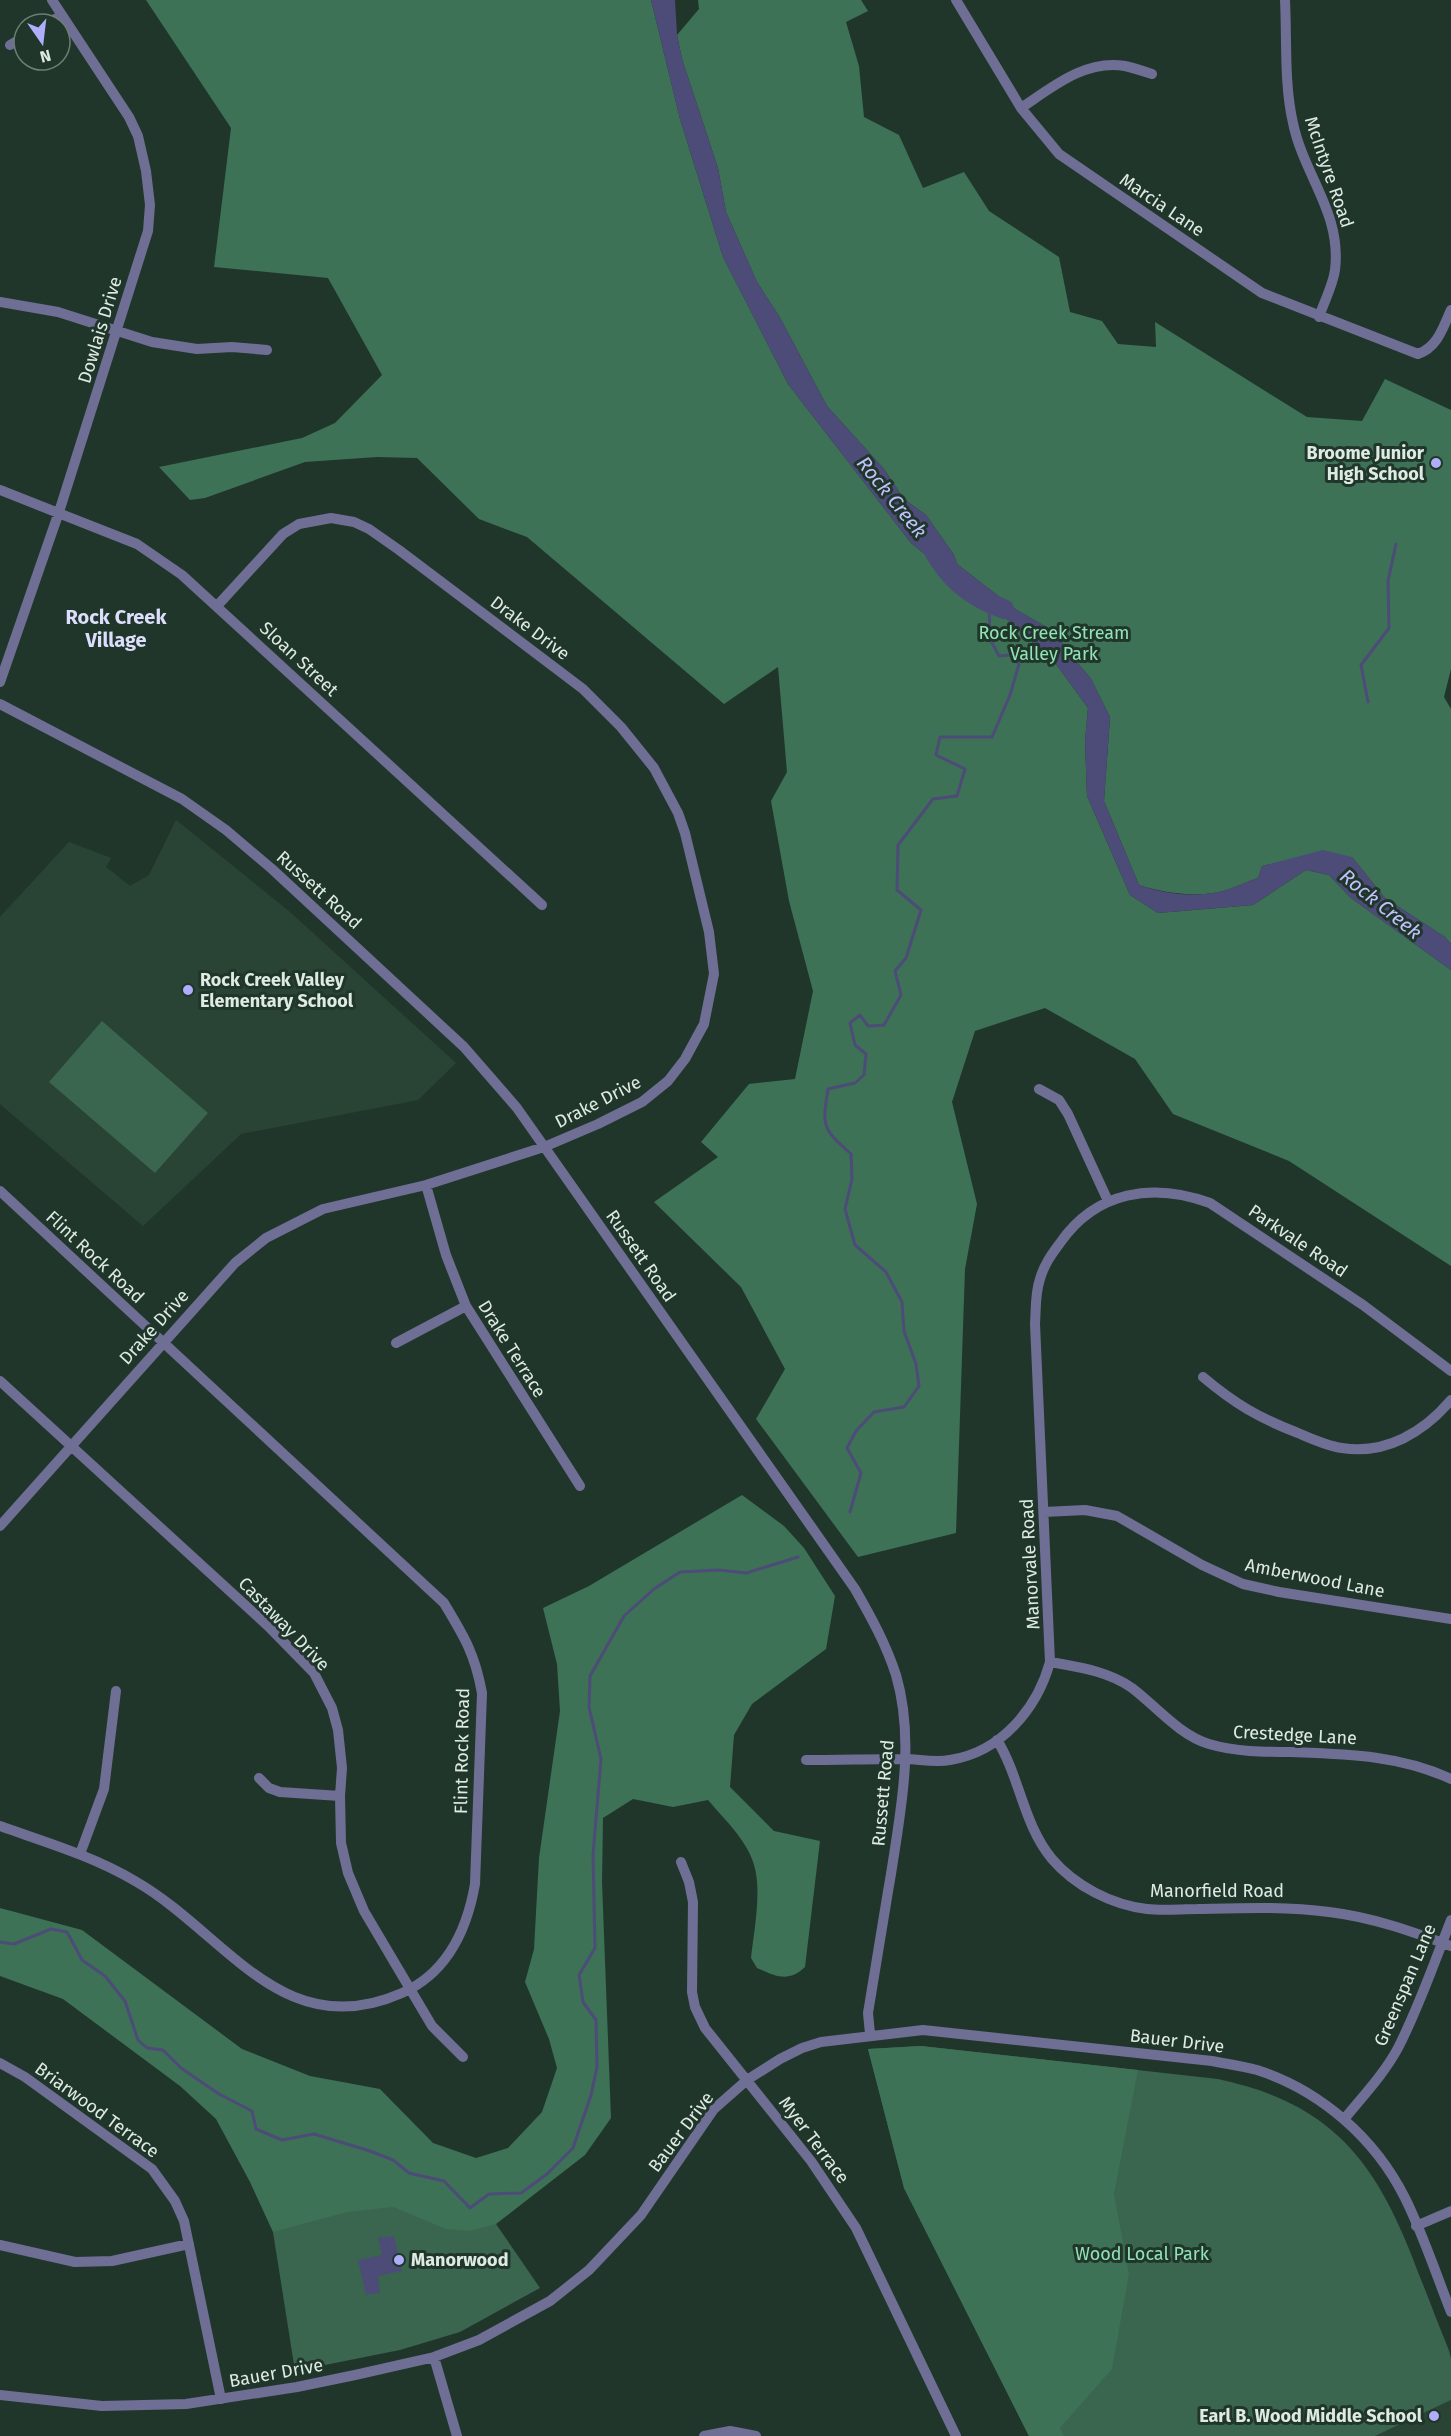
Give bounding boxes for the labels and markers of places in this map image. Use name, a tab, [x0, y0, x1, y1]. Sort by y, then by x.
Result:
place label: Broome Junior High School	[1307, 442, 1425, 485]
marker: Broome Junior High School	[1429, 456, 1443, 470]
place label: Rock Creek Valley Elementary School	[200, 969, 354, 1012]
marker: Rock Creek Valley Elementary School	[181, 983, 195, 997]
place label: Manorwood	[411, 2249, 508, 2271]
marker: Manorwood	[392, 2253, 406, 2267]
place label: Earl B. Wood Middle School	[1199, 2405, 1423, 2427]
marker: Earl B. Wood Middle School	[1427, 2409, 1441, 2423]

